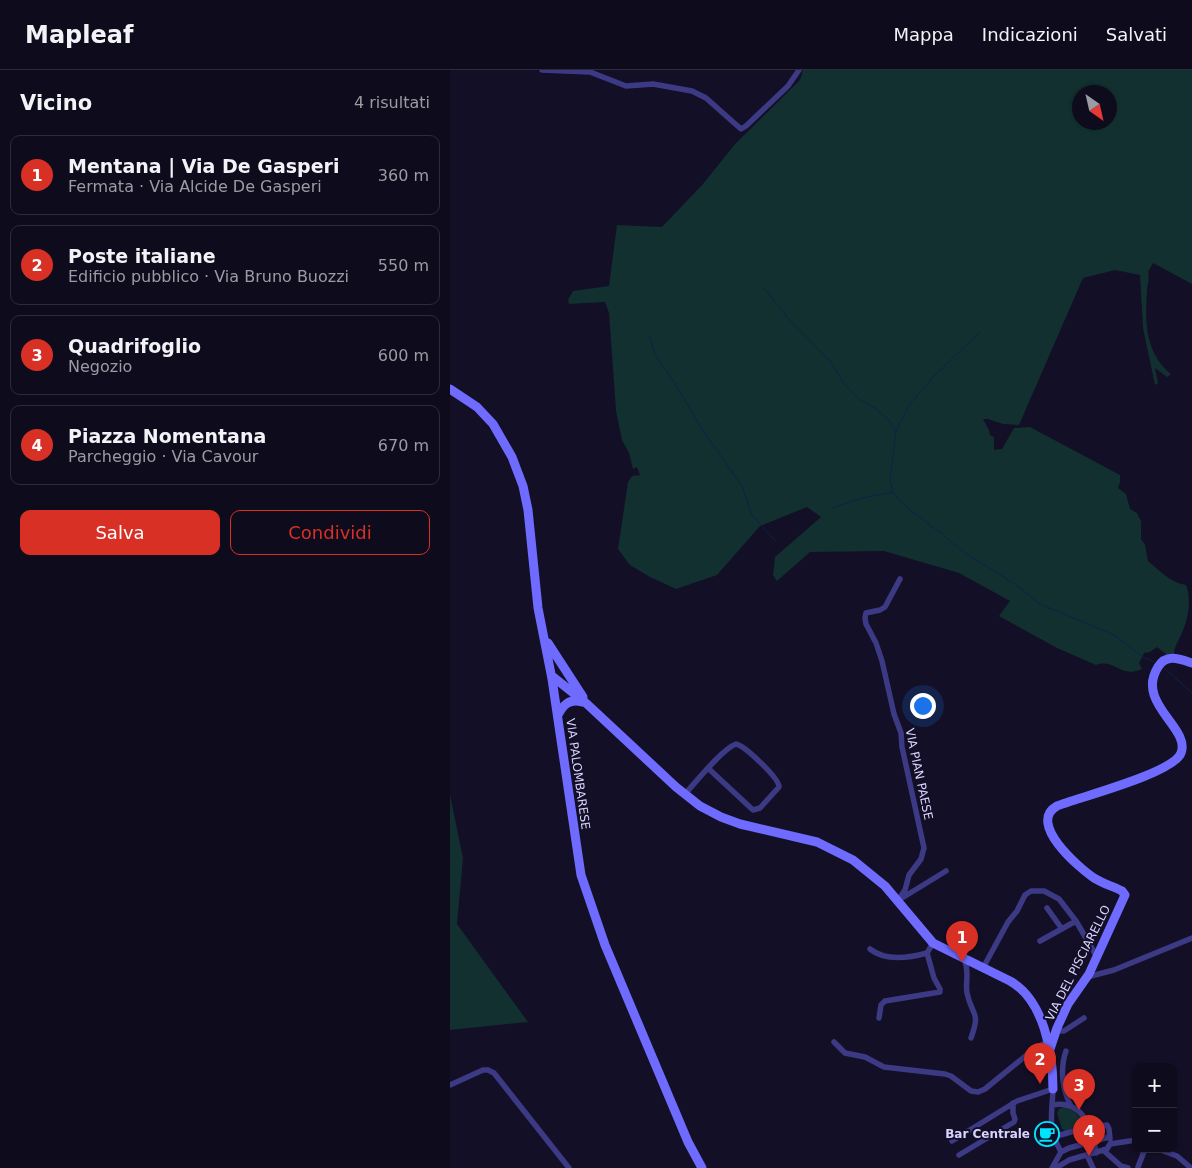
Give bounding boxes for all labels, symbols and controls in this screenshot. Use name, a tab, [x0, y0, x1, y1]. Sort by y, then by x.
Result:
text: Mapleaf	[25, 21, 133, 49]
text: Mappa	[893, 24, 954, 45]
text: Indicazioni	[982, 24, 1078, 45]
text: Salvati	[1106, 24, 1167, 45]
north arrow	[1072, 85, 1117, 130]
text: Vicino	[20, 91, 92, 115]
text: 4 risultati	[354, 93, 430, 112]
text: Mentana | Via De Gasperi	[68, 155, 339, 177]
text: 1	[31, 166, 43, 185]
text: 360 m	[378, 166, 429, 185]
text: Fermata · Via Alcide De Gasperi	[68, 177, 322, 196]
text: Poste italiane	[68, 245, 216, 267]
text: 2	[31, 256, 43, 275]
text: 550 m	[378, 256, 429, 275]
text: Edificio pubblico · Via Bruno Buozzi	[68, 267, 349, 286]
text: Quadrifoglio	[68, 335, 201, 357]
text: 3	[31, 346, 43, 365]
text: 600 m	[378, 346, 429, 365]
text: Negozio	[68, 357, 132, 376]
text: Piazza Nomentana	[68, 425, 266, 447]
text: 4	[31, 436, 43, 455]
text: 670 m	[378, 436, 429, 455]
text: Parcheggio · Via Cavour	[68, 447, 258, 466]
button: Salva	[20, 510, 220, 555]
button: Condividi	[230, 510, 430, 555]
your location	[910, 693, 936, 719]
street label: VIA PALOMBARESE	[563, 718, 593, 830]
street label: VIA PIAN PAESE	[902, 727, 936, 821]
street label: VIA DEL PISCIARELLO	[1043, 903, 1113, 1023]
pin: 1	[946, 921, 978, 962]
pin: 2	[1024, 1043, 1056, 1084]
map controls	[1132, 1063, 1177, 1153]
button: +	[1132, 1063, 1177, 1108]
pin: 3	[1063, 1069, 1095, 1110]
button: −	[1132, 1108, 1177, 1153]
pin: 4	[1073, 1115, 1105, 1156]
cafe icon: Bar Centrale	[1034, 1121, 1060, 1147]
place label: Bar Centrale	[945, 1127, 1030, 1141]

